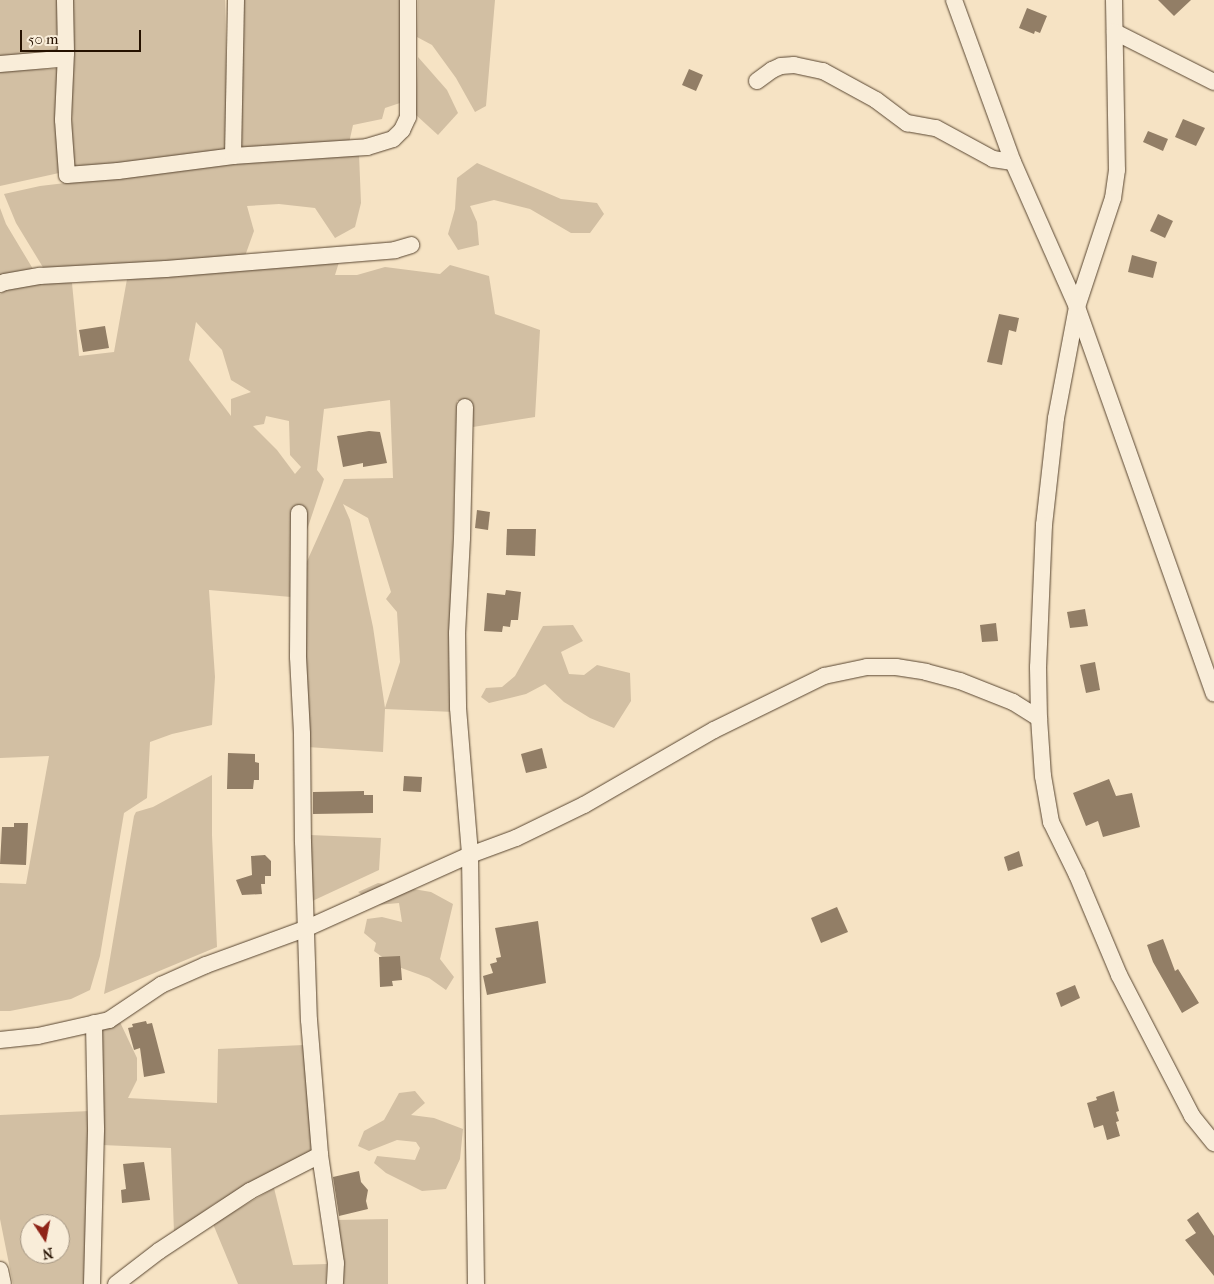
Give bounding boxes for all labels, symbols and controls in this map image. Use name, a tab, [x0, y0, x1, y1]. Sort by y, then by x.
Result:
scale bar	[22, 20, 144, 52]
text: 50 m	[28, 30, 58, 48]
north arrow	[20, 1214, 70, 1264]
text: N	[41, 1244, 55, 1263]

